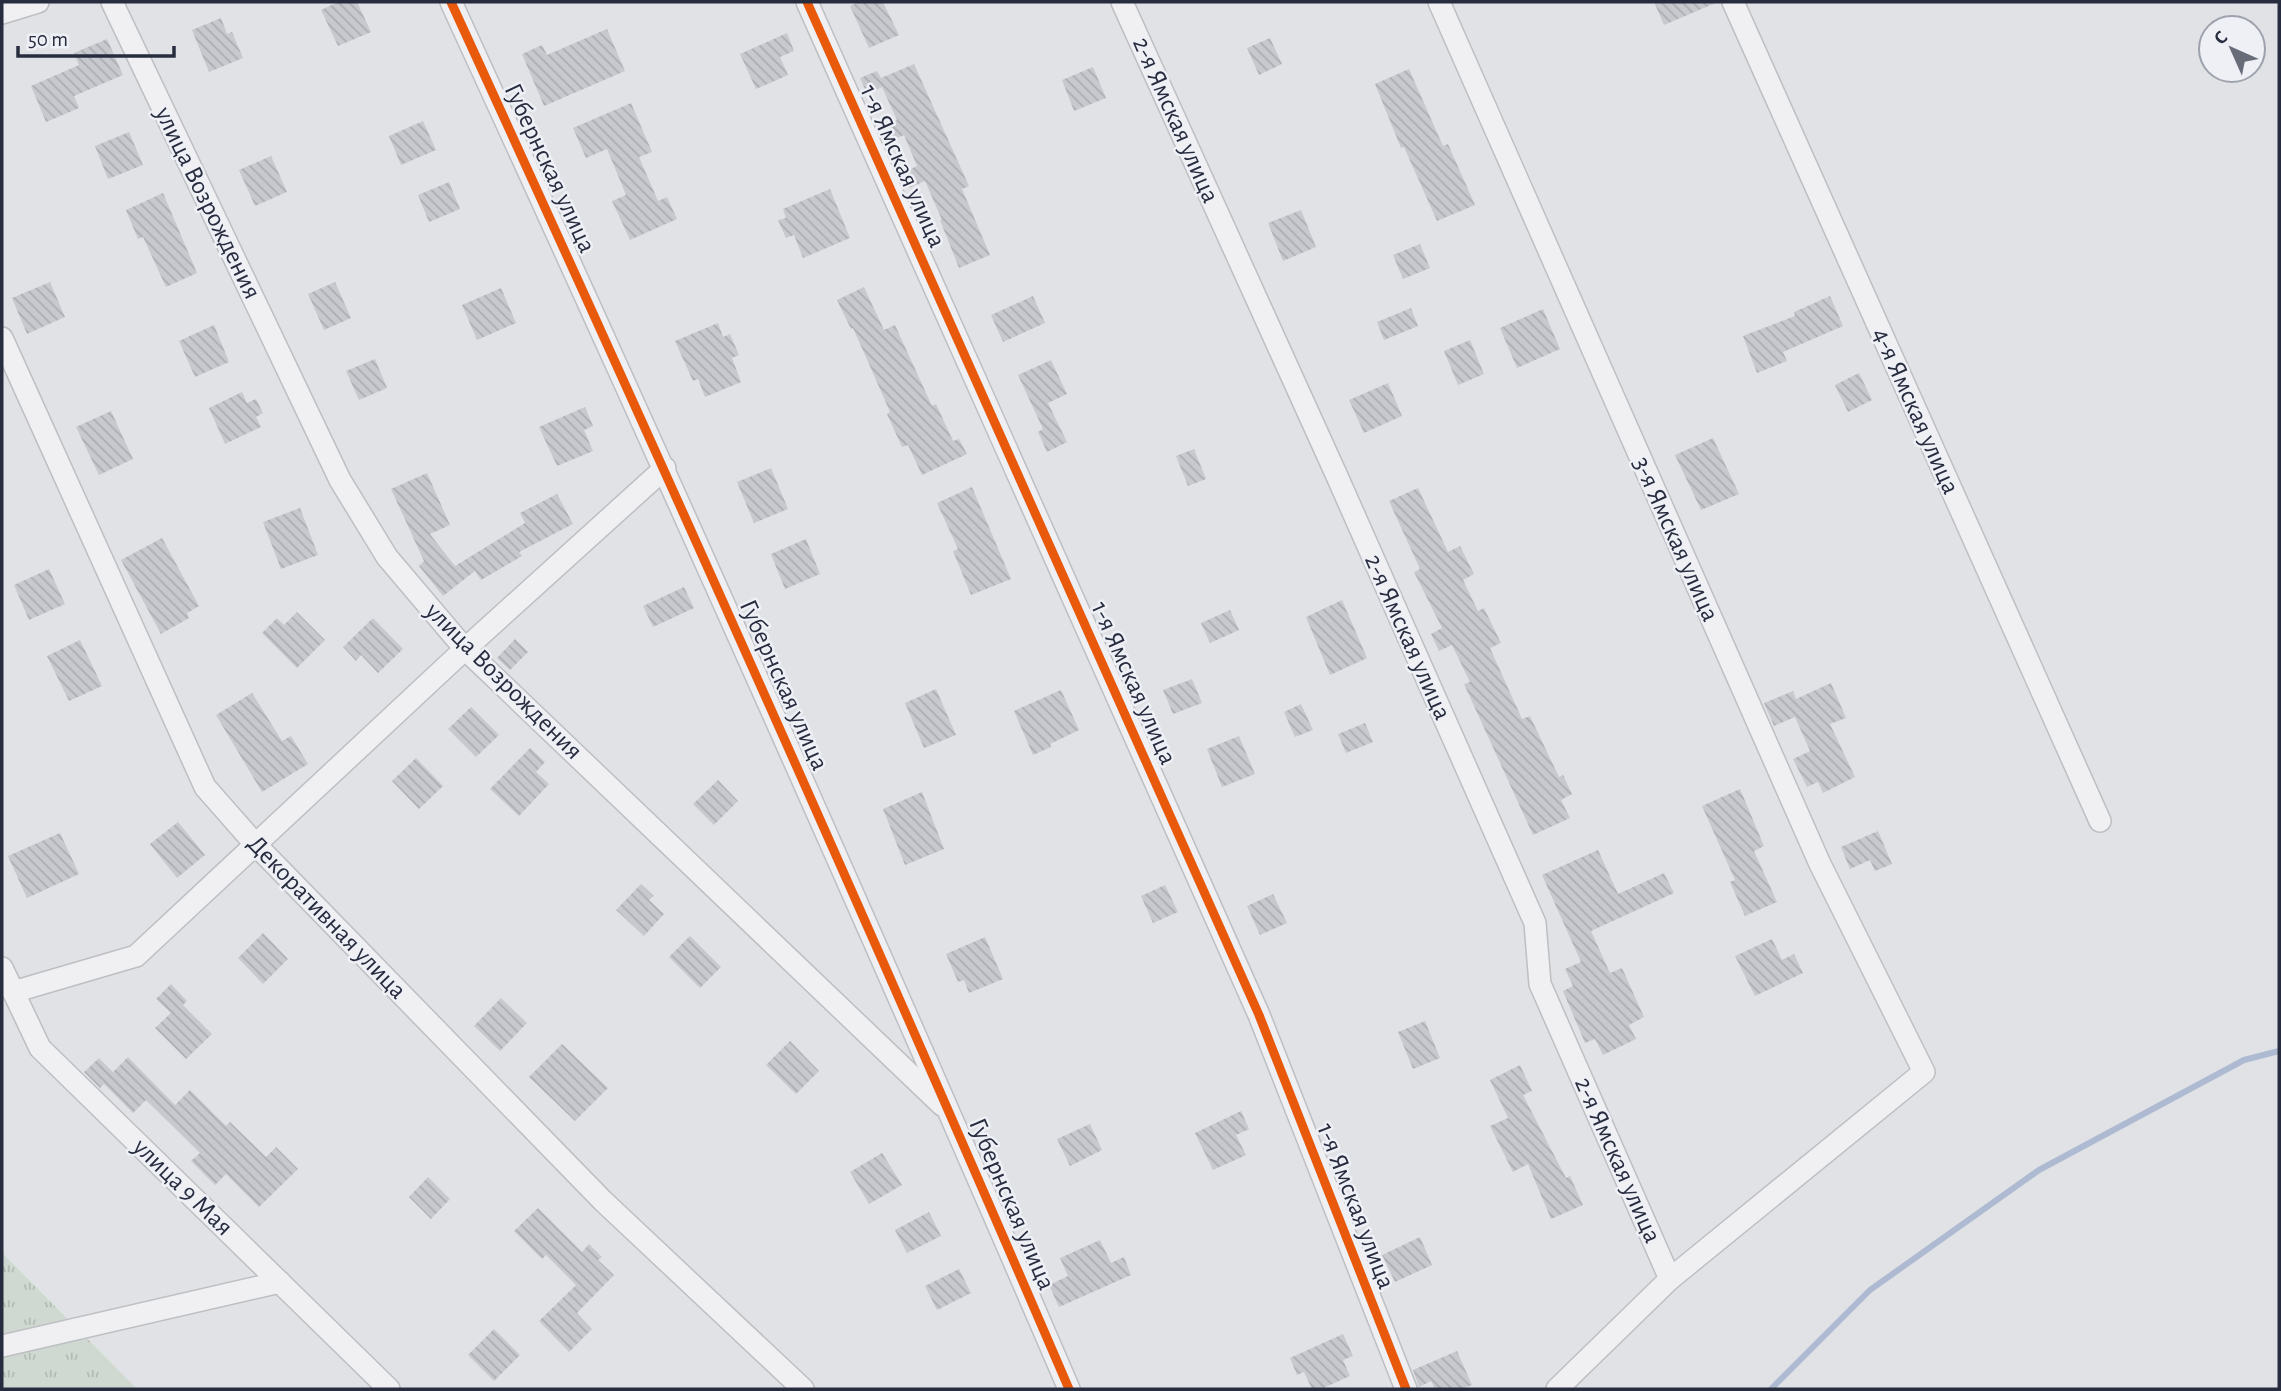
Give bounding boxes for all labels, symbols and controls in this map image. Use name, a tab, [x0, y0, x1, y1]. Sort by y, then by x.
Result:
scale bar	[18, 14, 173, 58]
north arrow	[2197, 14, 2267, 84]
text: С	[2211, 28, 2231, 48]
text: 50 m	[28, 29, 68, 50]
street label: 2-я Ямская улица	[1128, 33, 1224, 207]
street label: Губернская улица	[499, 79, 601, 257]
street label: 1-я Ямская улица	[855, 81, 951, 251]
street label: улица Возрождения	[150, 102, 266, 303]
street label: 4-я Ямская улица	[1868, 324, 1964, 498]
street label: 3-я Ямская улица	[1628, 453, 1724, 625]
street label: 2-я Ямская улица	[1360, 550, 1456, 724]
street label: Губернская улица	[735, 596, 833, 774]
street label: улица Возрождения	[420, 597, 587, 764]
street label: 1-я Ямская улица	[1086, 598, 1182, 768]
street label: Декоративная улица	[243, 830, 412, 1004]
street label: 2-я Ямская улица	[1570, 1073, 1666, 1247]
street label: Губернская улица	[964, 1114, 1060, 1294]
street label: 1-я Ямская улица	[1312, 1120, 1400, 1293]
street label: улица 9 Мая	[127, 1133, 238, 1241]

